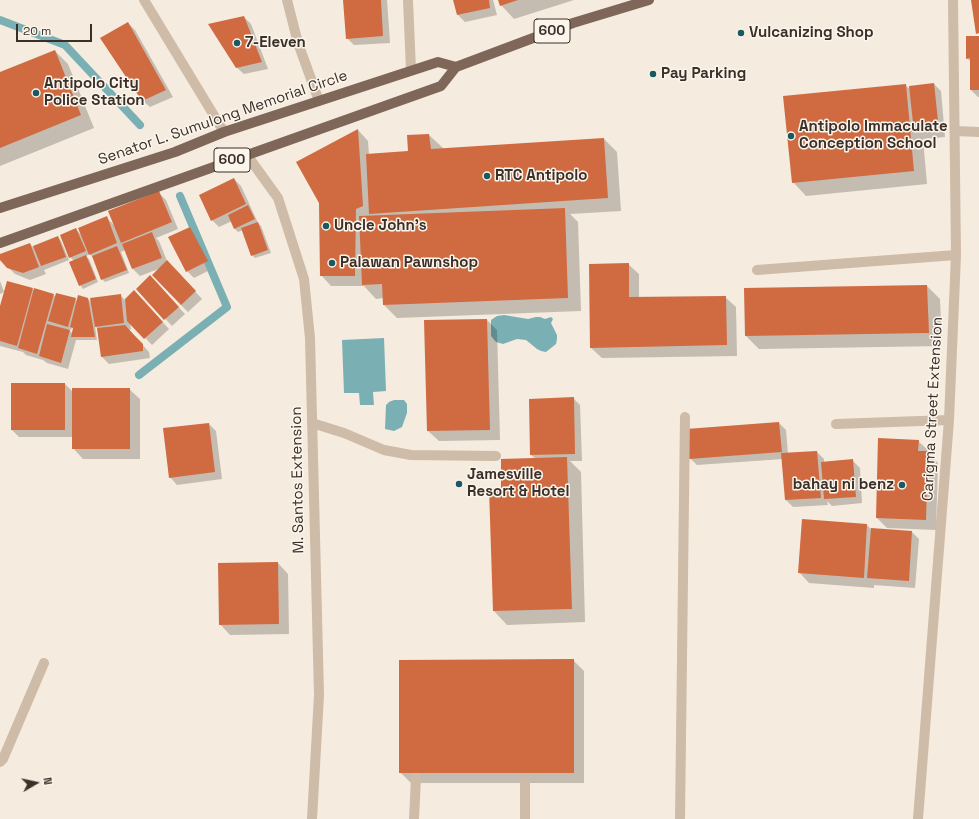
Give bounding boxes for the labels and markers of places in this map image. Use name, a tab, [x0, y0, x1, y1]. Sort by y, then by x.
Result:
place label: Vulcanizing Shop	[749, 24, 873, 42]
marker: Vulcanizing Shop	[736, 28, 746, 38]
place label: 7-Eleven	[245, 34, 306, 52]
marker: 7-Eleven	[232, 38, 242, 48]
place label: Pay Parking	[661, 65, 746, 83]
marker: Pay Parking	[648, 69, 658, 79]
place label: Antipolo City Police Station	[44, 75, 145, 110]
marker: Antipolo City Police Station	[31, 88, 41, 98]
place label: Antipolo Immaculate Conception School	[799, 118, 948, 153]
marker: Antipolo Immaculate Conception School	[786, 131, 796, 141]
place label: RTC Antipolo	[495, 167, 587, 185]
marker: RTC Antipolo	[482, 171, 492, 181]
place label: Uncle John's	[334, 217, 427, 235]
marker: Uncle John's	[321, 221, 331, 231]
place label: Palawan Pawnshop	[340, 254, 478, 272]
marker: Palawan Pawnshop	[327, 258, 337, 268]
place label: Jamesville Resort & Hotel	[467, 466, 569, 501]
place label: bahay ni benz	[793, 476, 894, 494]
marker: Jamesville Resort & Hotel	[454, 479, 464, 489]
marker: bahay ni benz	[897, 480, 907, 490]

